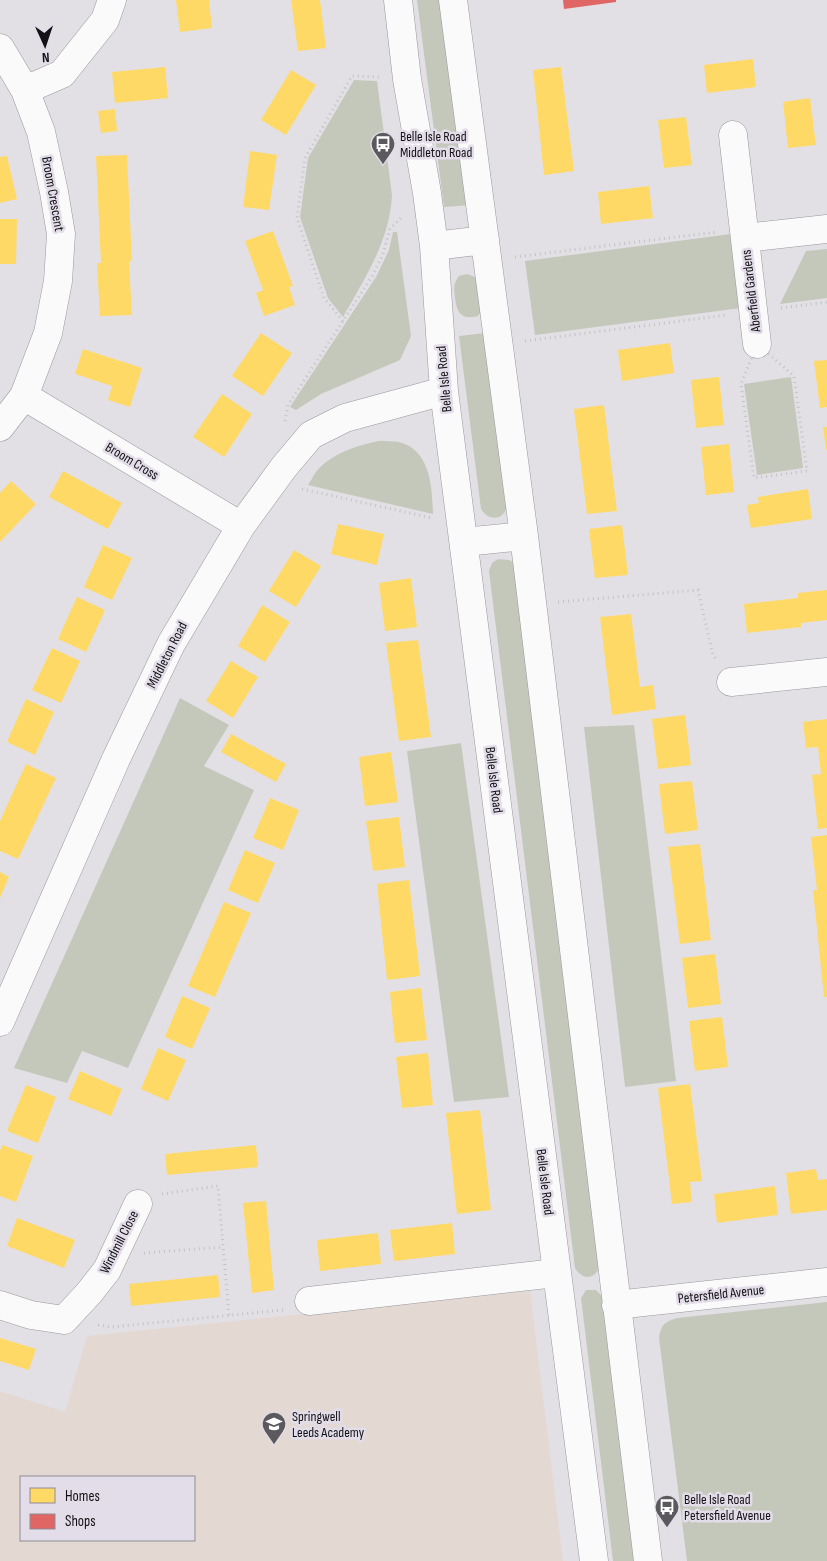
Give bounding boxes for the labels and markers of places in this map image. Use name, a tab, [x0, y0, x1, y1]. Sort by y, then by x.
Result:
place label: Belle Isle Road Middleton Road	[400, 128, 472, 161]
bus stop icon: Belle Isle Road Middleton Road	[370, 131, 396, 165]
place label: Springwell Leeds Academy	[292, 1408, 365, 1441]
school or university icon: Springwell Leeds Academy	[261, 1411, 287, 1445]
place label: Belle Isle Road Petersfield Avenue	[684, 1491, 771, 1524]
bus stop icon: Belle Isle Road Petersfield Avenue	[654, 1494, 680, 1528]

